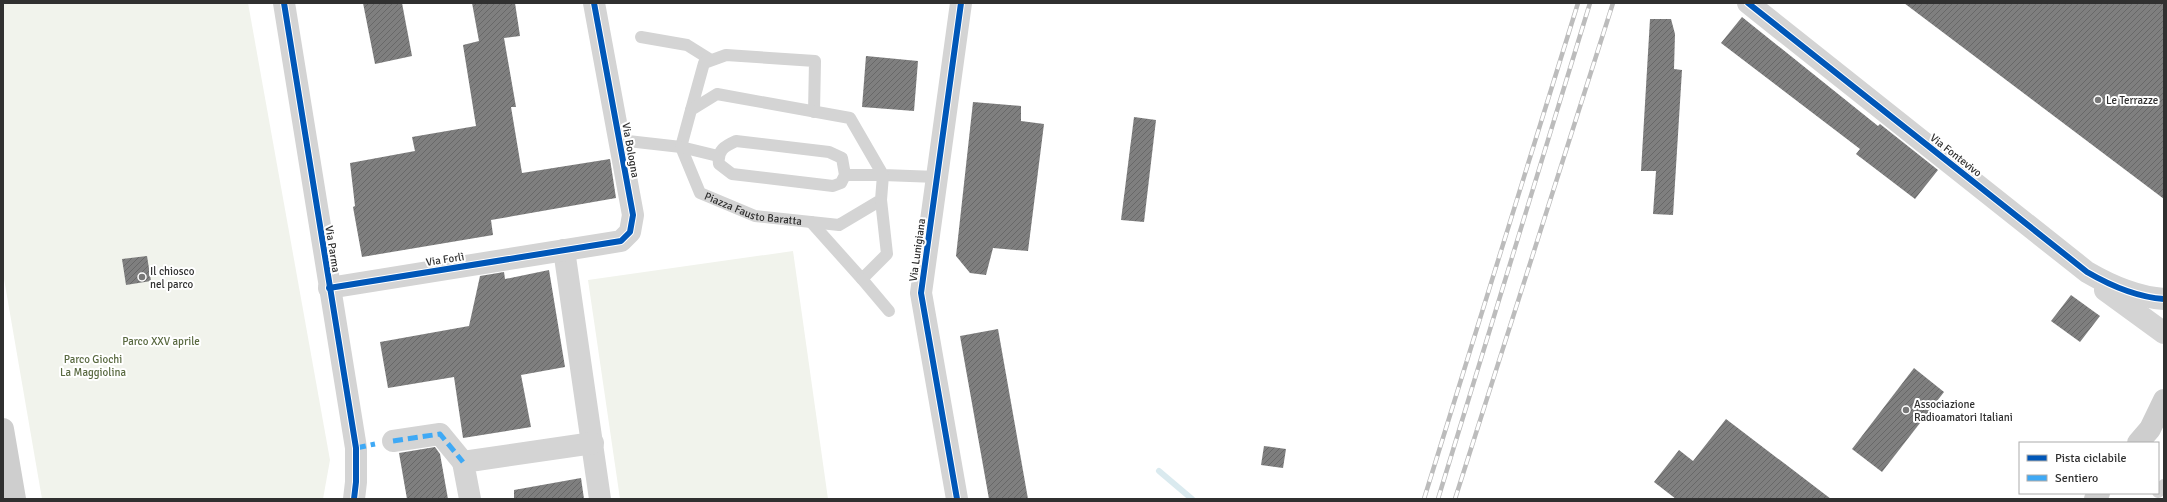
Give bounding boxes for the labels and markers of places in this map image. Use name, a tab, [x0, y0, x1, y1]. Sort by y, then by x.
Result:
place label: Le Terrazze	[2106, 94, 2158, 107]
marker: Le Terrazze	[2093, 95, 2103, 105]
place label: Il chiosco nel parco	[150, 265, 195, 291]
marker: Il chiosco nel parco	[137, 272, 147, 282]
place label: Associazione Radioamatori Italiani	[1914, 398, 2013, 424]
marker: Associazione Radioamatori Italiani	[1901, 405, 1911, 415]

